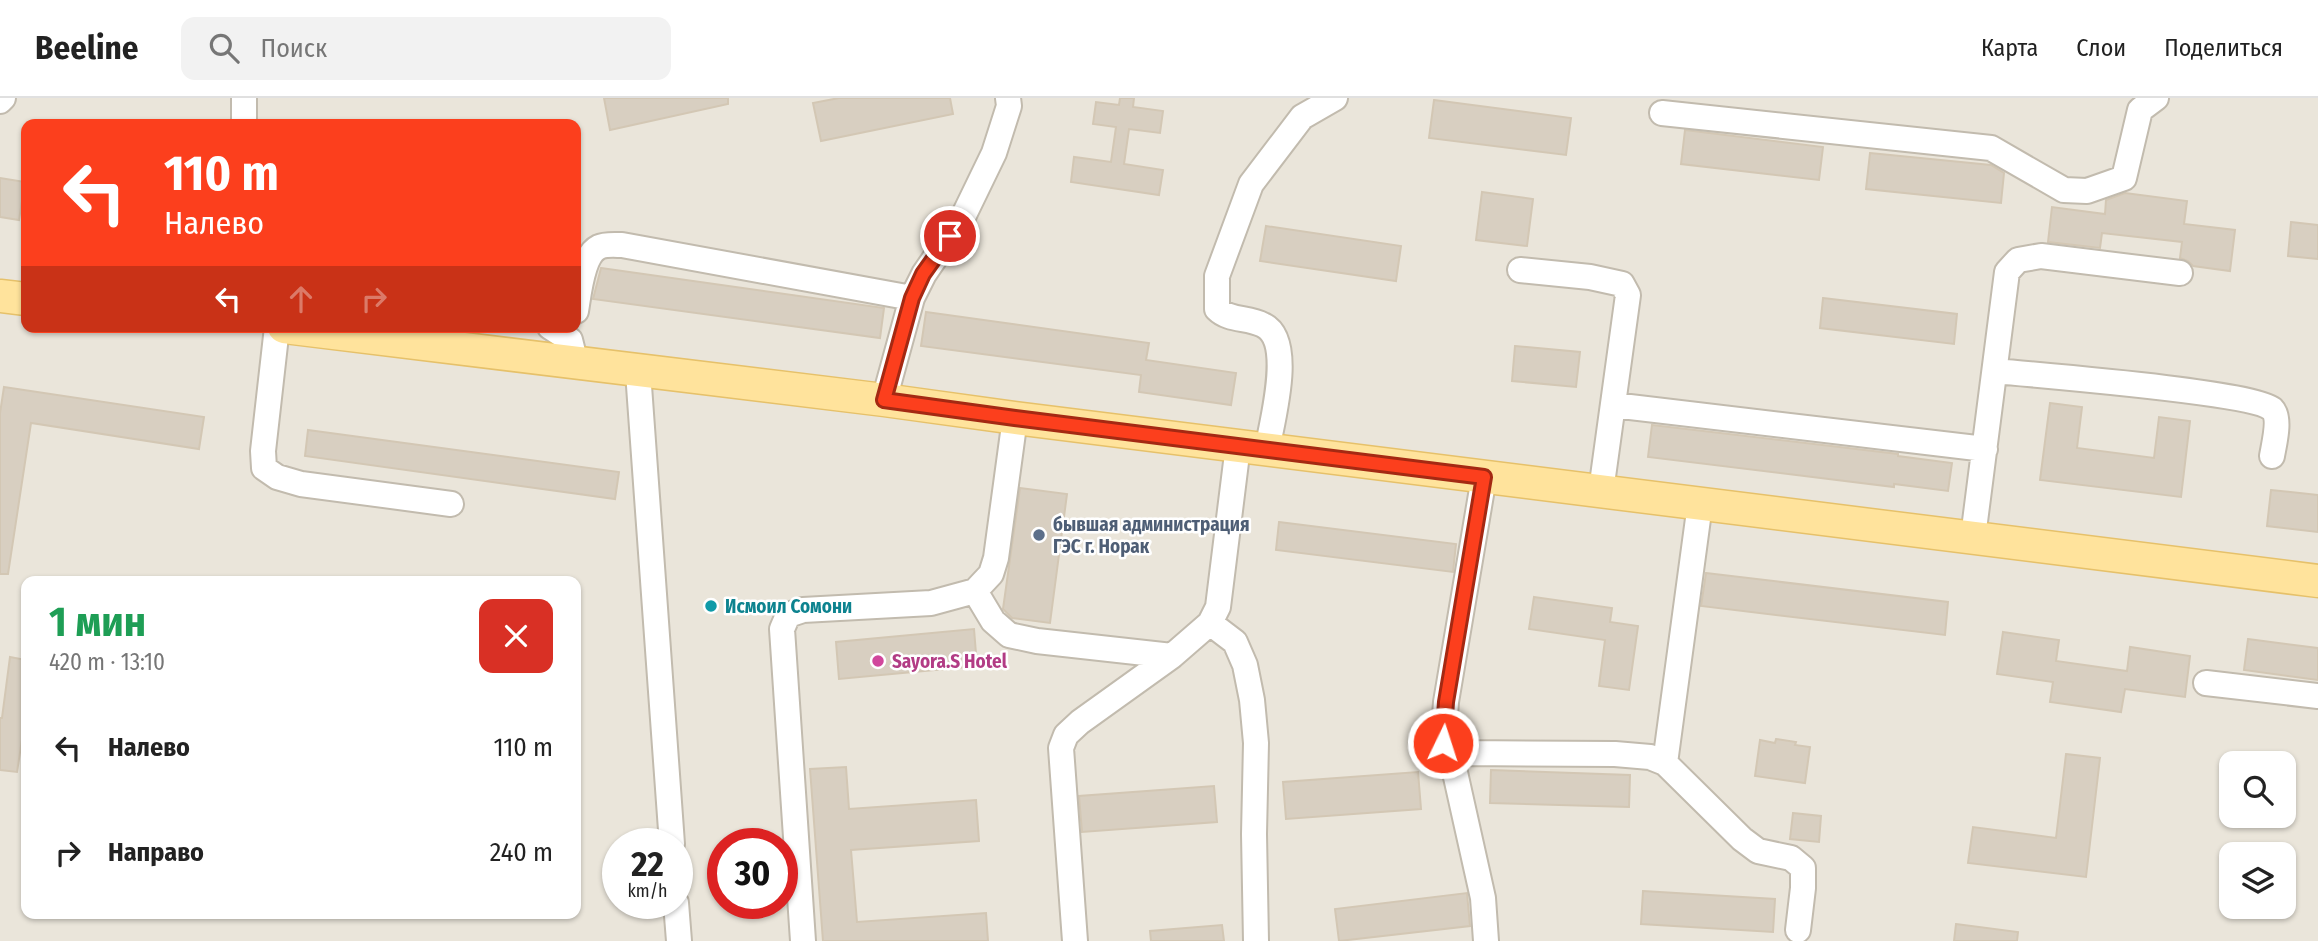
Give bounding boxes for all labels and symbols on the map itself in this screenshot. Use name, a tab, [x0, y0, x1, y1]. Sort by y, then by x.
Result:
pin	[920, 206, 980, 266]
place label: бывшая администрация ГЭС г. Норак	[1053, 513, 1250, 558]
marker: бывшая администрация ГЭС г. Норак	[1031, 527, 1047, 543]
place label: Исмоил Сомони	[725, 595, 852, 618]
marker: Исмоил Сомони	[703, 598, 719, 614]
place label: Sayora.S Hotel	[892, 650, 1008, 673]
marker: Sayora.S Hotel	[870, 653, 886, 669]
position arrow	[1406, 706, 1480, 780]
speed limit sign: 30	[707, 828, 798, 919]

